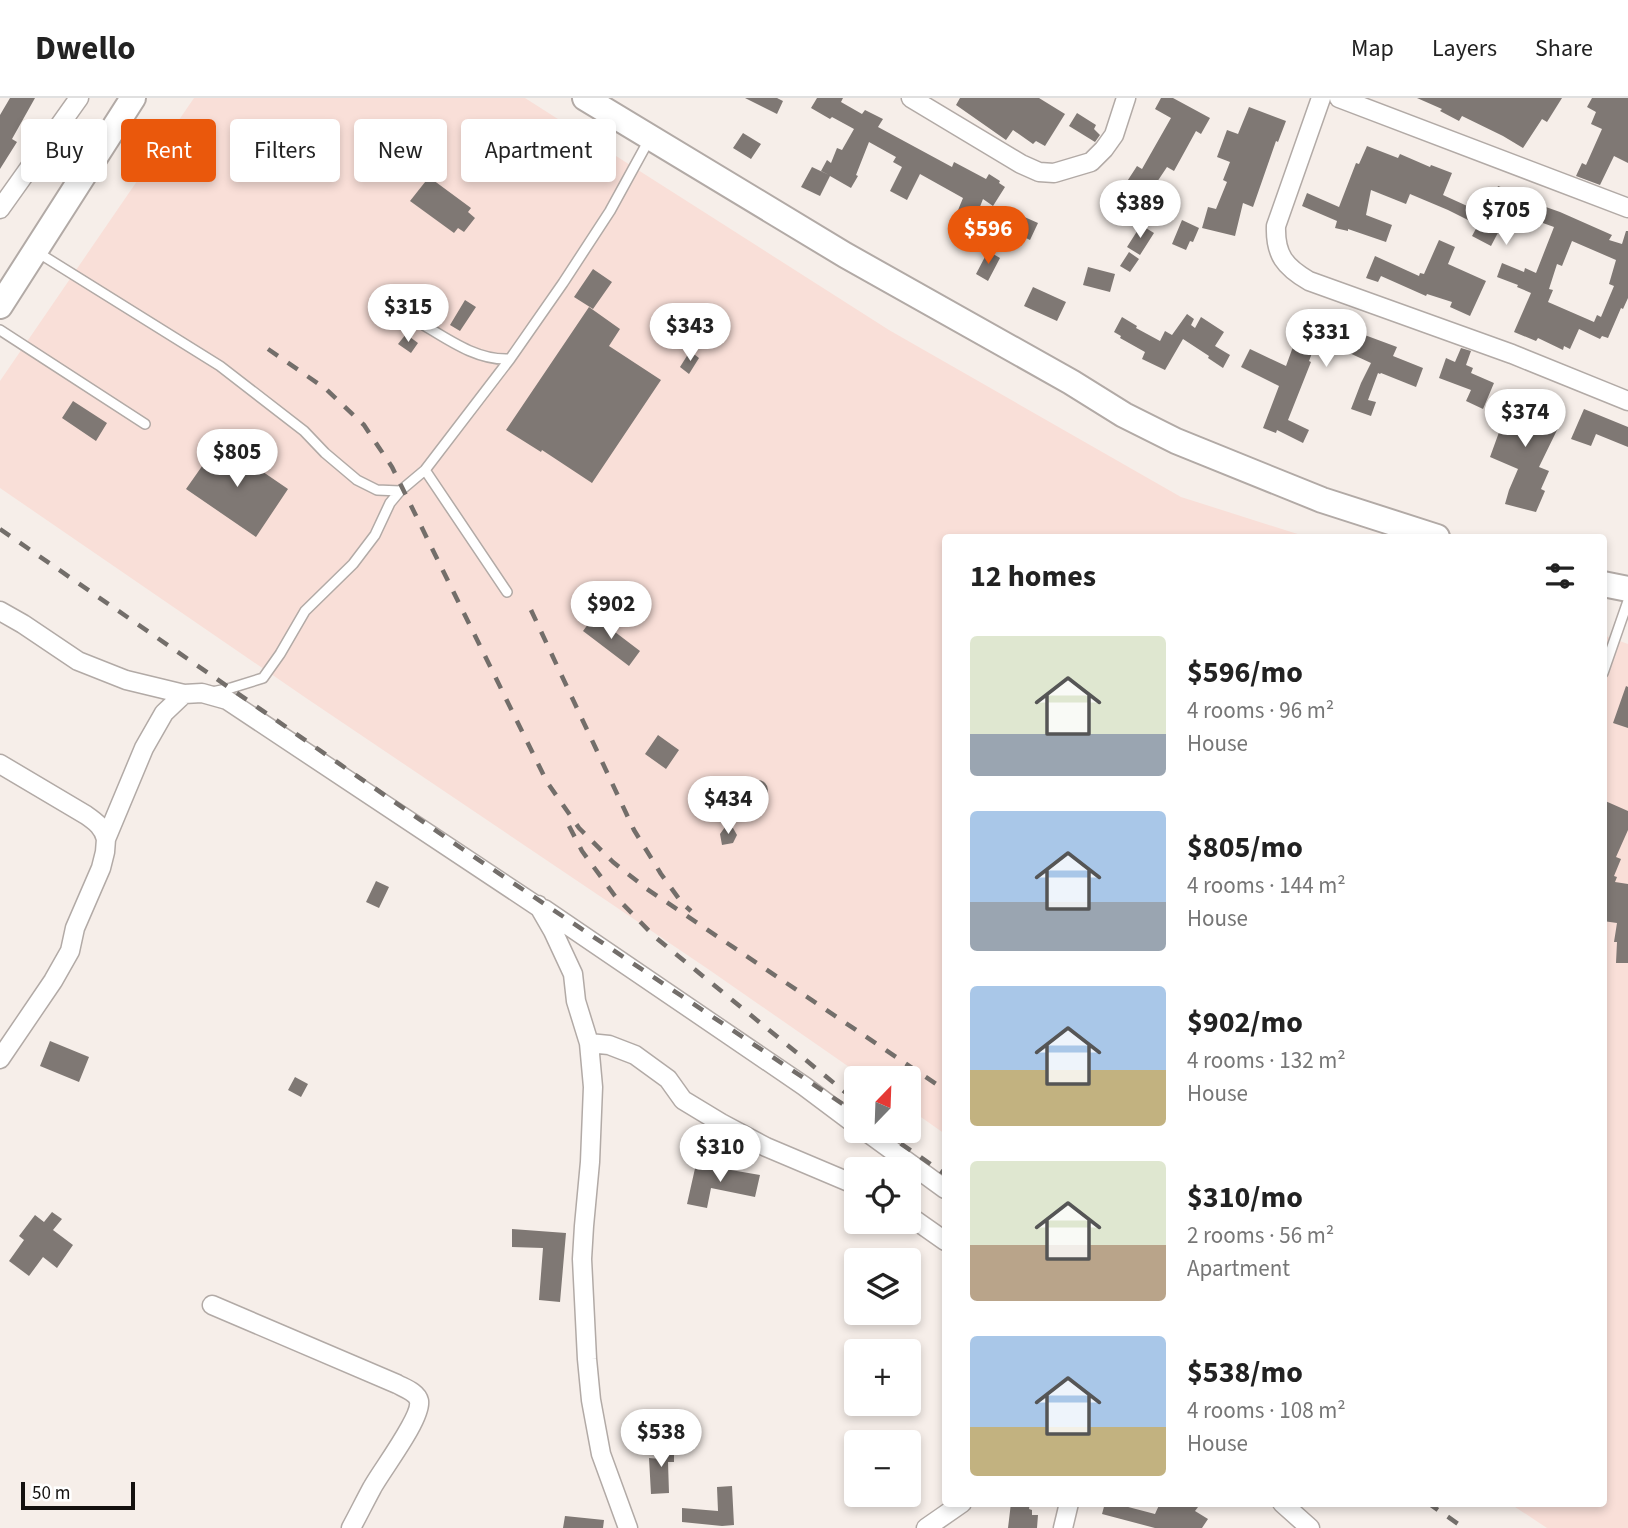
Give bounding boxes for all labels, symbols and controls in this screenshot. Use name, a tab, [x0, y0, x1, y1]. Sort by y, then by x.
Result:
text: Dwello	[35, 25, 136, 72]
text: Map	[1351, 31, 1394, 66]
text: Layers	[1432, 31, 1497, 66]
text: Share	[1535, 31, 1593, 66]
chip: Buy	[21, 119, 107, 182]
chip: Rent	[121, 119, 216, 182]
chip: Filters	[230, 119, 340, 182]
chip: New	[354, 119, 447, 182]
chip: Apartment	[461, 119, 616, 182]
pin: $389	[1099, 180, 1181, 240]
text: $389	[1116, 186, 1164, 219]
pin: $705	[1465, 188, 1547, 247]
text: $705	[1482, 193, 1530, 226]
pin: $596	[947, 206, 1029, 266]
text: $596	[964, 212, 1012, 245]
pin: $315	[367, 285, 449, 344]
text: $315	[384, 290, 432, 323]
pin: $343	[649, 303, 731, 363]
text: $343	[666, 309, 714, 342]
pin: $331	[1285, 310, 1367, 369]
text: $331	[1302, 315, 1350, 348]
pin: $374	[1484, 390, 1566, 449]
text: $374	[1501, 395, 1549, 428]
pin: $805	[196, 430, 278, 489]
text: $805	[213, 435, 261, 468]
text: 12 homes	[970, 555, 1096, 598]
icon: filters	[1541, 557, 1579, 595]
pin: $902	[570, 582, 652, 641]
text: $902	[587, 587, 635, 620]
text: $596/mo	[1187, 651, 1303, 694]
icon: home	[1026, 664, 1110, 748]
text: 4 rooms · 96 m²	[1187, 694, 1334, 727]
text: House	[1187, 727, 1248, 760]
pin: $434	[687, 776, 769, 836]
text: $434	[704, 782, 752, 815]
text: $805/mo	[1187, 826, 1303, 869]
icon: home	[1026, 839, 1110, 923]
text: 4 rooms · 144 m²	[1187, 869, 1346, 902]
text: House	[1187, 902, 1248, 935]
text: $902/mo	[1187, 1001, 1303, 1044]
icon: home	[1026, 1014, 1110, 1098]
text: 4 rooms · 132 m²	[1187, 1044, 1346, 1077]
north arrow	[844, 1066, 920, 1143]
map controls	[844, 1066, 921, 1507]
text: House	[1187, 1077, 1248, 1110]
pin: $310	[679, 1124, 761, 1184]
text: $310	[696, 1130, 744, 1163]
button: locate	[844, 1157, 921, 1234]
text: $310/mo	[1187, 1176, 1303, 1219]
icon: home	[1026, 1189, 1110, 1273]
text: 2 rooms · 56 m²	[1187, 1219, 1334, 1252]
button: layers	[844, 1248, 921, 1325]
text: Apartment	[1187, 1252, 1290, 1285]
button: +	[844, 1339, 921, 1416]
text: $538/mo	[1187, 1351, 1303, 1394]
icon: home	[1026, 1364, 1110, 1448]
text: 4 rooms · 108 m²	[1187, 1394, 1346, 1427]
pin: $538	[620, 1410, 702, 1469]
text: $538	[637, 1415, 685, 1448]
text: House	[1187, 1427, 1248, 1460]
button: −	[844, 1430, 921, 1507]
scale bar	[21, 1479, 135, 1511]
text: 50 m	[32, 1480, 70, 1507]

